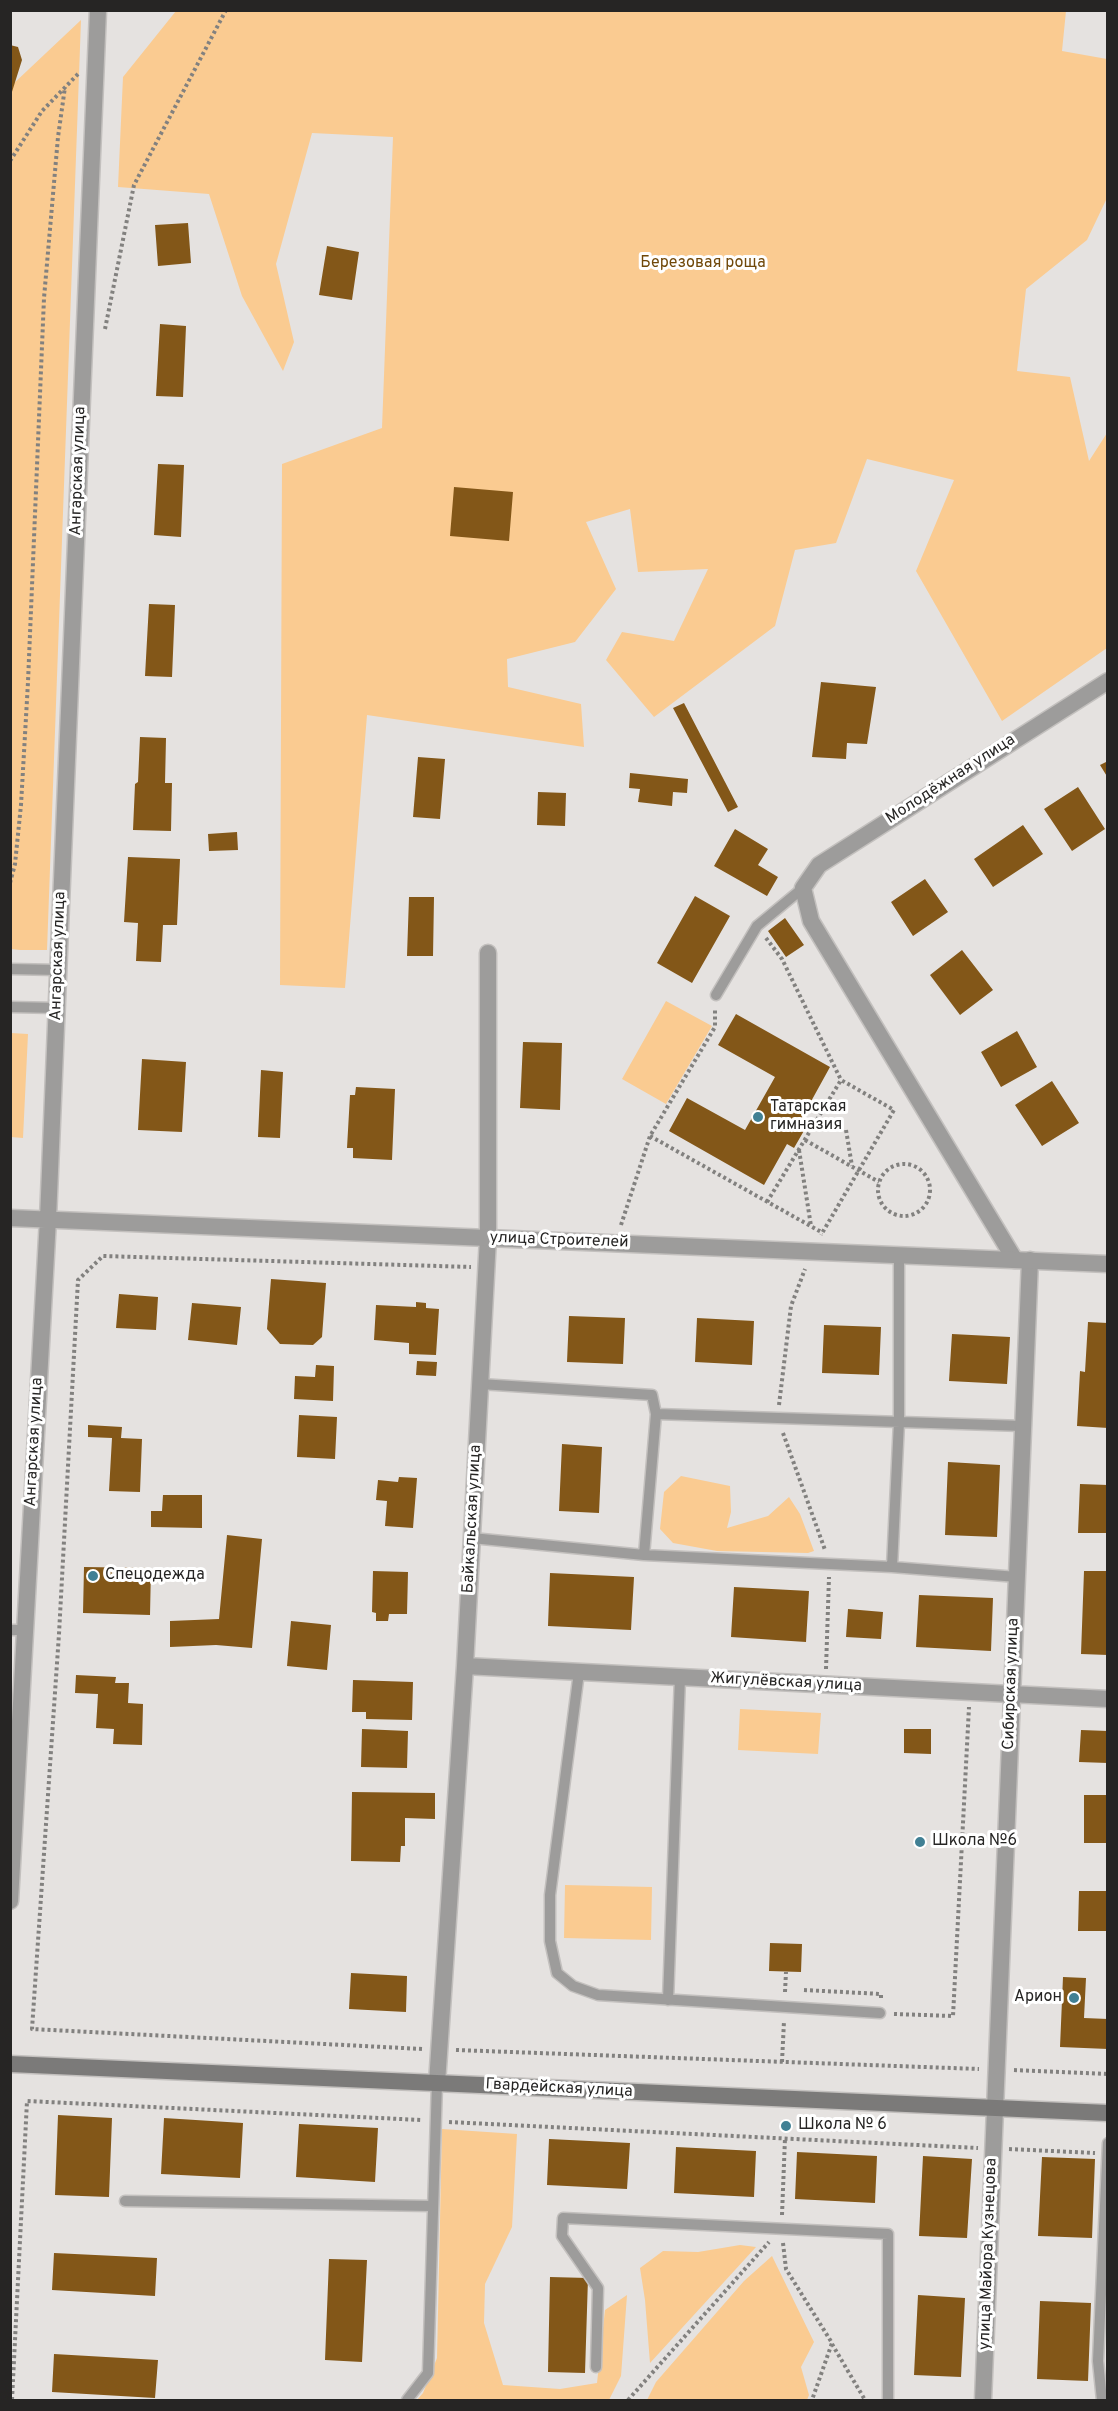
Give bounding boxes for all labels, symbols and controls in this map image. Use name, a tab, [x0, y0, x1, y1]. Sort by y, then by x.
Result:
park label: Березовая роща	[640, 254, 766, 274]
street label: Ангарская улица	[67, 406, 91, 536]
street label: Молодёжная улица	[883, 731, 1019, 829]
street label: Ангарская улица	[47, 891, 71, 1021]
place label: Татарская гимназия	[770, 1098, 846, 1136]
marker: Татарская гимназия	[751, 1110, 765, 1124]
street label: улица Строителей	[489, 1229, 629, 1253]
street label: Ангарская улица	[22, 1377, 48, 1507]
street label: Байкальская улица	[460, 1444, 486, 1594]
place label: Спецодежда	[105, 1566, 205, 1586]
marker: Спецодежда	[86, 1569, 100, 1583]
street label: Сибирская улица	[1000, 1618, 1024, 1750]
street label: Жигулёвская улица	[710, 1669, 862, 1697]
place label: Школа №6	[932, 1832, 1017, 1852]
marker: Школа №6	[913, 1835, 927, 1849]
place label: Арион	[1014, 1988, 1062, 2008]
marker: Арион	[1067, 1991, 1081, 2005]
street label: Гвардейская улица	[485, 2076, 633, 2102]
place label: Школа № 6	[798, 2116, 887, 2136]
marker: Школа № 6	[779, 2119, 793, 2133]
street label: улица Майора Кузнецова	[976, 2158, 1002, 2350]

